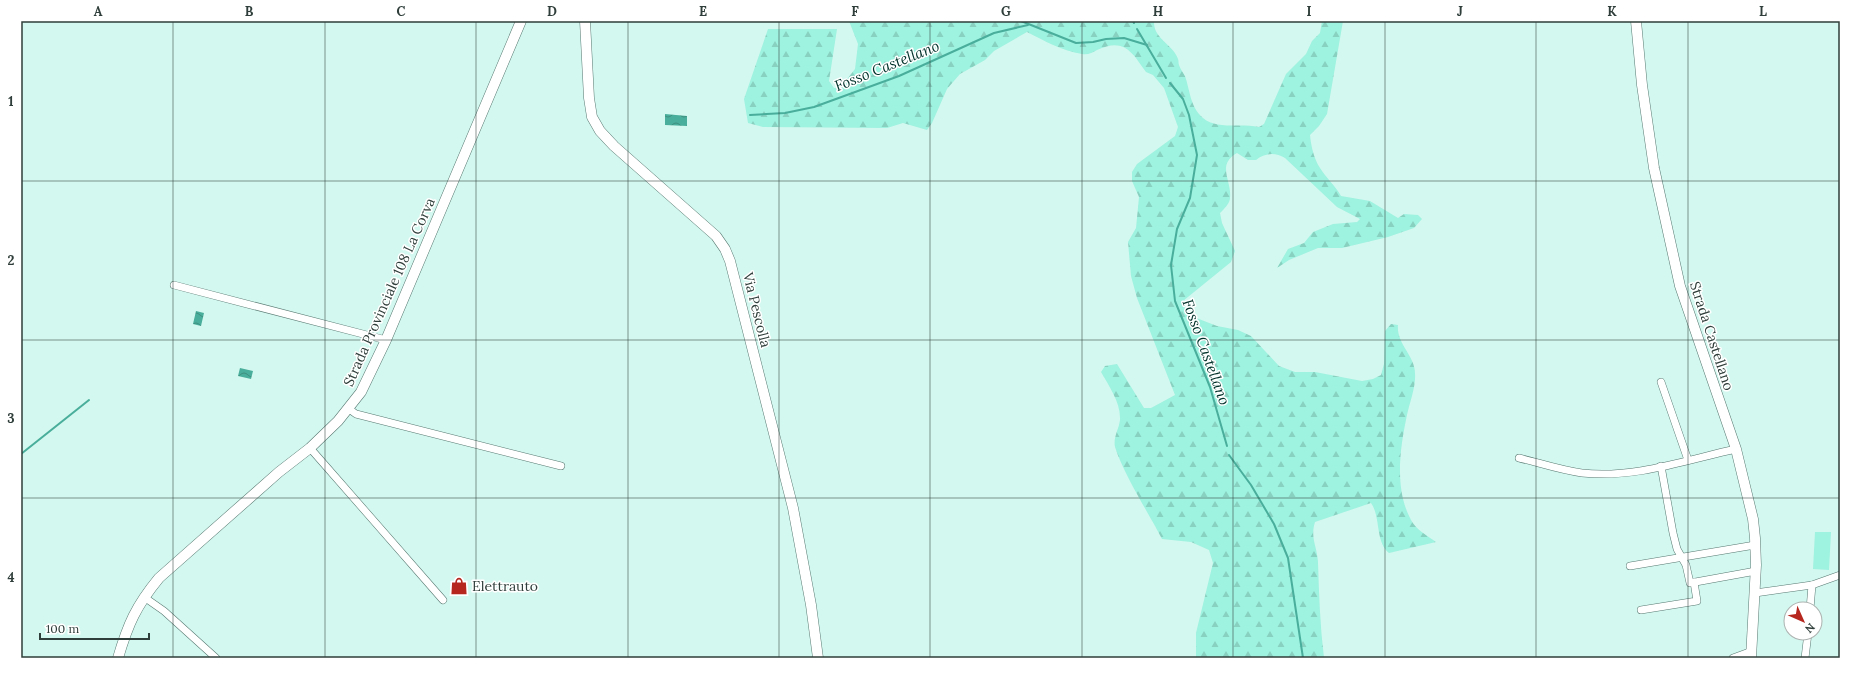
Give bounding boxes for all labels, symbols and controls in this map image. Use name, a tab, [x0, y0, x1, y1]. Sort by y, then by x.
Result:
text: A	[94, 3, 103, 20]
text: B	[245, 3, 254, 20]
text: C	[397, 3, 406, 20]
text: D	[547, 3, 557, 20]
text: E	[699, 3, 707, 20]
text: F	[851, 3, 859, 20]
text: G	[1001, 3, 1011, 20]
text: H	[1153, 3, 1163, 20]
text: I	[1306, 3, 1312, 20]
text: J	[1457, 3, 1463, 20]
text: K	[1607, 3, 1617, 20]
text: L	[1759, 3, 1767, 20]
water label: Fosso Castellano	[832, 36, 942, 95]
text: 1	[8, 93, 14, 110]
street label: Strada Provinciale 108 La Corva	[339, 195, 439, 389]
text: 2	[8, 252, 15, 269]
street label: Via Pescolla	[739, 270, 775, 349]
street label: Strada Castellano	[1686, 279, 1738, 393]
water label: Fosso Castellano	[1178, 296, 1235, 408]
text: 3	[7, 410, 15, 427]
text: 4	[7, 569, 15, 586]
shop icon: Elettrauto	[449, 576, 469, 596]
place label: Elettrauto	[472, 577, 538, 595]
north arrow	[1783, 601, 1823, 641]
scale bar	[40, 615, 149, 641]
text: N	[1802, 620, 1818, 636]
text: 100 m	[46, 621, 79, 636]

